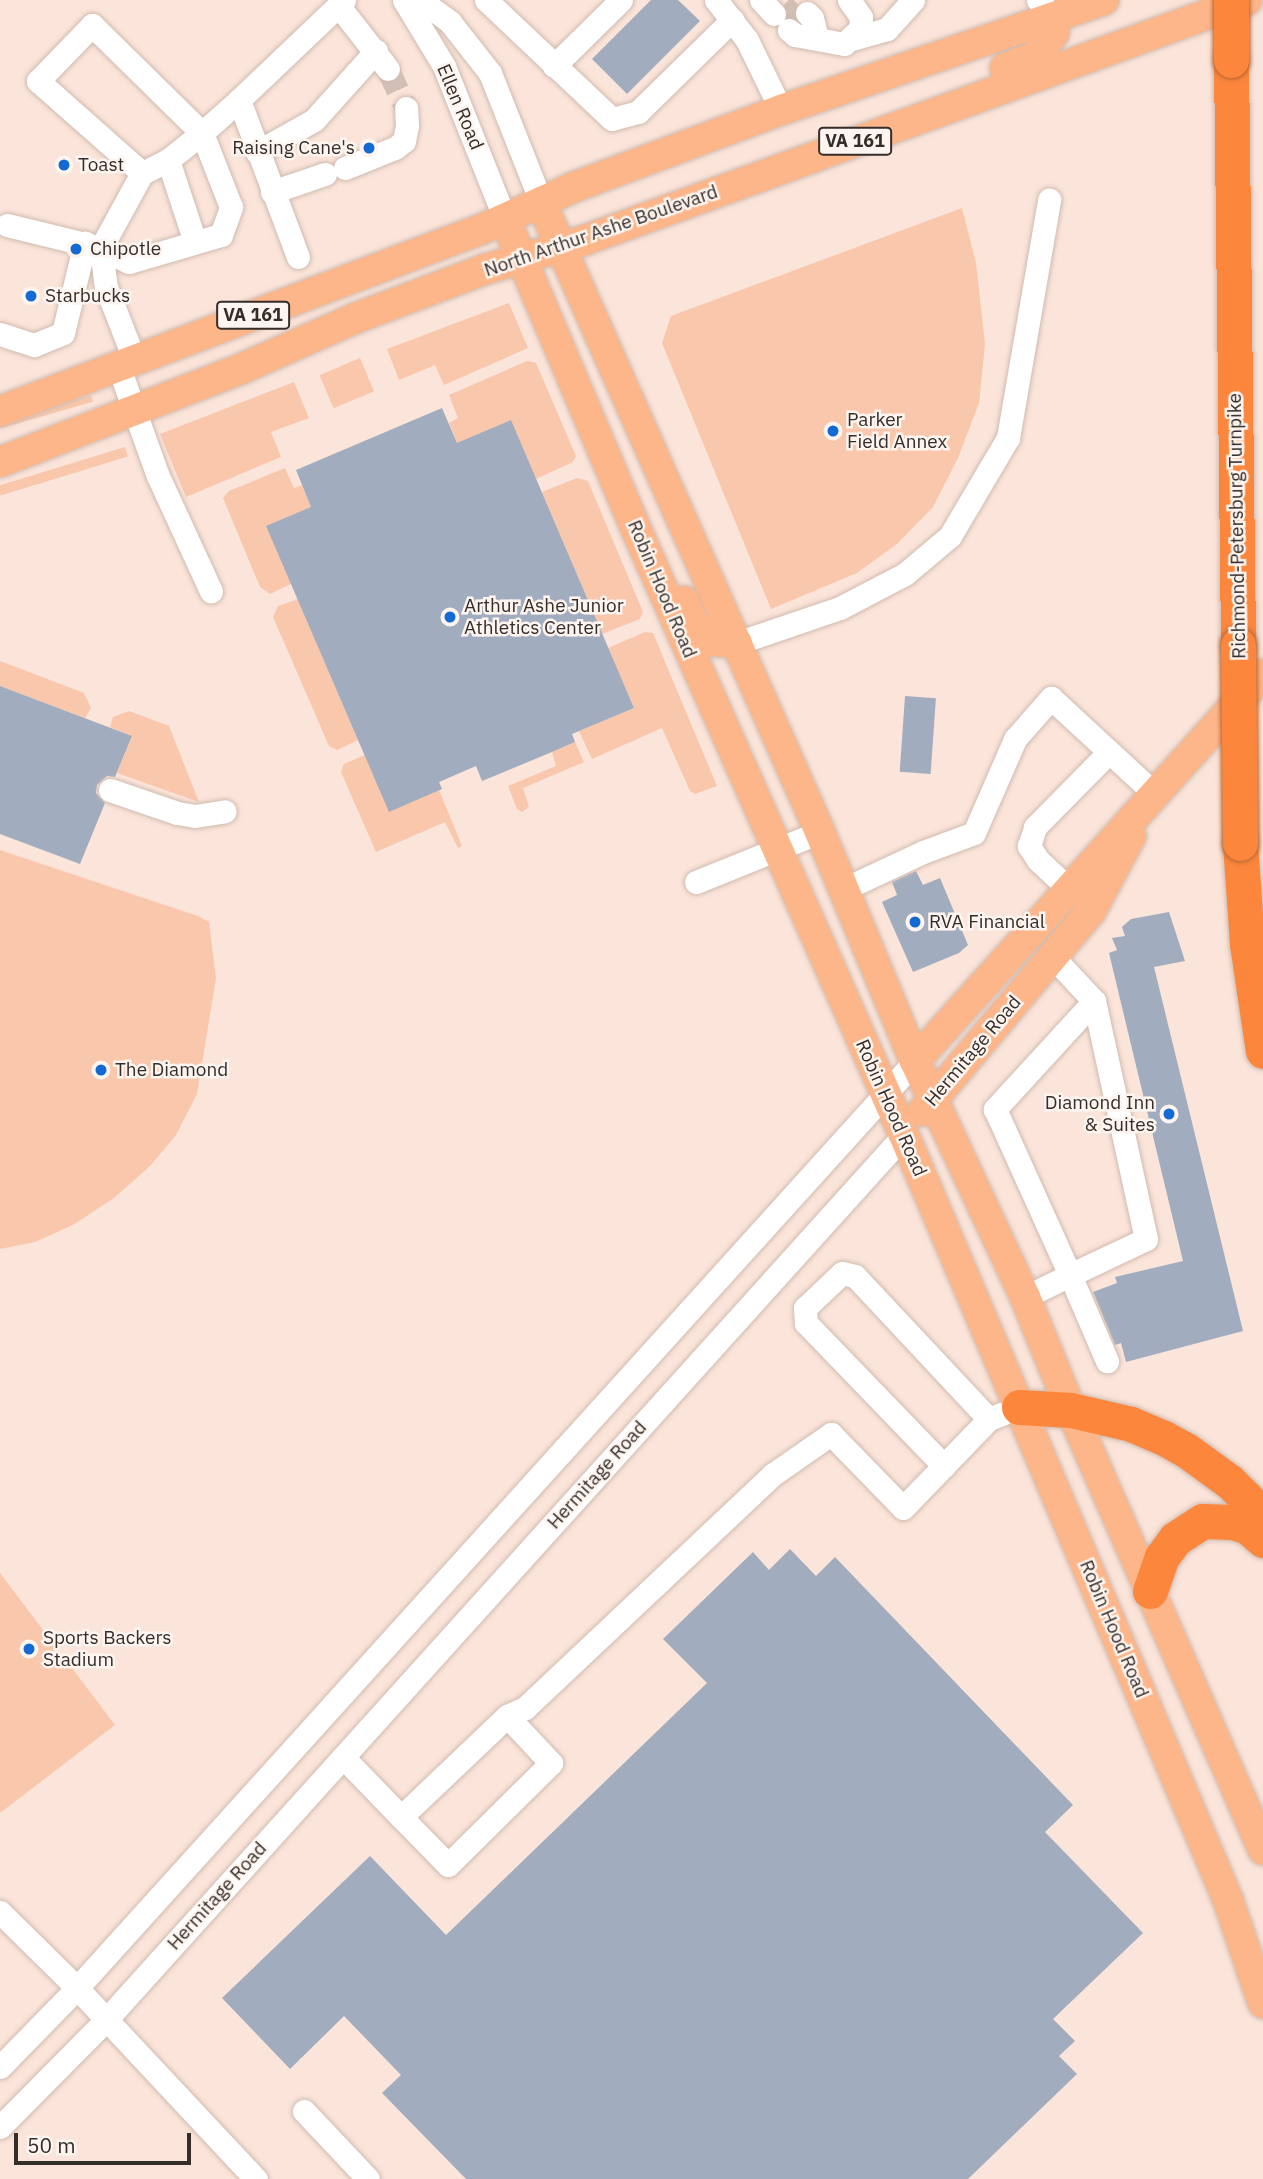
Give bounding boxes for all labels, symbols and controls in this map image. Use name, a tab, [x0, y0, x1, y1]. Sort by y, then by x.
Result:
street label: Ellen Road	[432, 61, 488, 153]
road number: VA 161	[816, 126, 894, 156]
place label: Raising Cane's	[232, 137, 355, 159]
marker: Raising Cane's	[361, 140, 377, 156]
place label: Toast	[78, 154, 124, 176]
marker: Toast	[56, 157, 72, 173]
street label: North Arthur Ashe Boulevard	[481, 180, 721, 282]
place label: Chipotle	[90, 238, 161, 260]
marker: Chipotle	[68, 241, 84, 257]
place label: Starbucks	[45, 285, 130, 307]
marker: Starbucks	[23, 288, 39, 304]
road number: VA 161	[215, 300, 292, 330]
street label: Richmond-Petersburg Turnpike	[1223, 393, 1251, 659]
place label: Parker Field Annex	[847, 409, 947, 453]
marker: Parker Field Annex	[825, 423, 841, 439]
street label: Robin Hood Road	[623, 517, 701, 661]
place label: Arthur Ashe Junior Athletics Center	[464, 595, 624, 639]
marker: Arthur Ashe Junior Athletics Center	[442, 609, 458, 625]
place label: RVA Financial	[929, 911, 1045, 933]
marker: RVA Financial	[907, 914, 923, 930]
street label: Hermitage Road	[920, 991, 1026, 1111]
street label: Robin Hood Road	[851, 1036, 931, 1180]
place label: The Diamond	[115, 1059, 228, 1081]
marker: The Diamond	[93, 1062, 109, 1078]
place label: Diamond Inn & Suites	[1045, 1092, 1155, 1136]
marker: Diamond Inn & Suites	[1161, 1106, 1177, 1122]
street label: Hermitage Road	[543, 1416, 651, 1534]
street label: Robin Hood Road	[1075, 1557, 1153, 1701]
place label: Sports Backers Stadium	[43, 1627, 172, 1671]
marker: Sports Backers Stadium	[21, 1641, 37, 1657]
street label: Hermitage Road	[163, 1837, 271, 1955]
scale bar	[18, 2120, 194, 2164]
text: 50 m	[27, 2131, 76, 2159]

